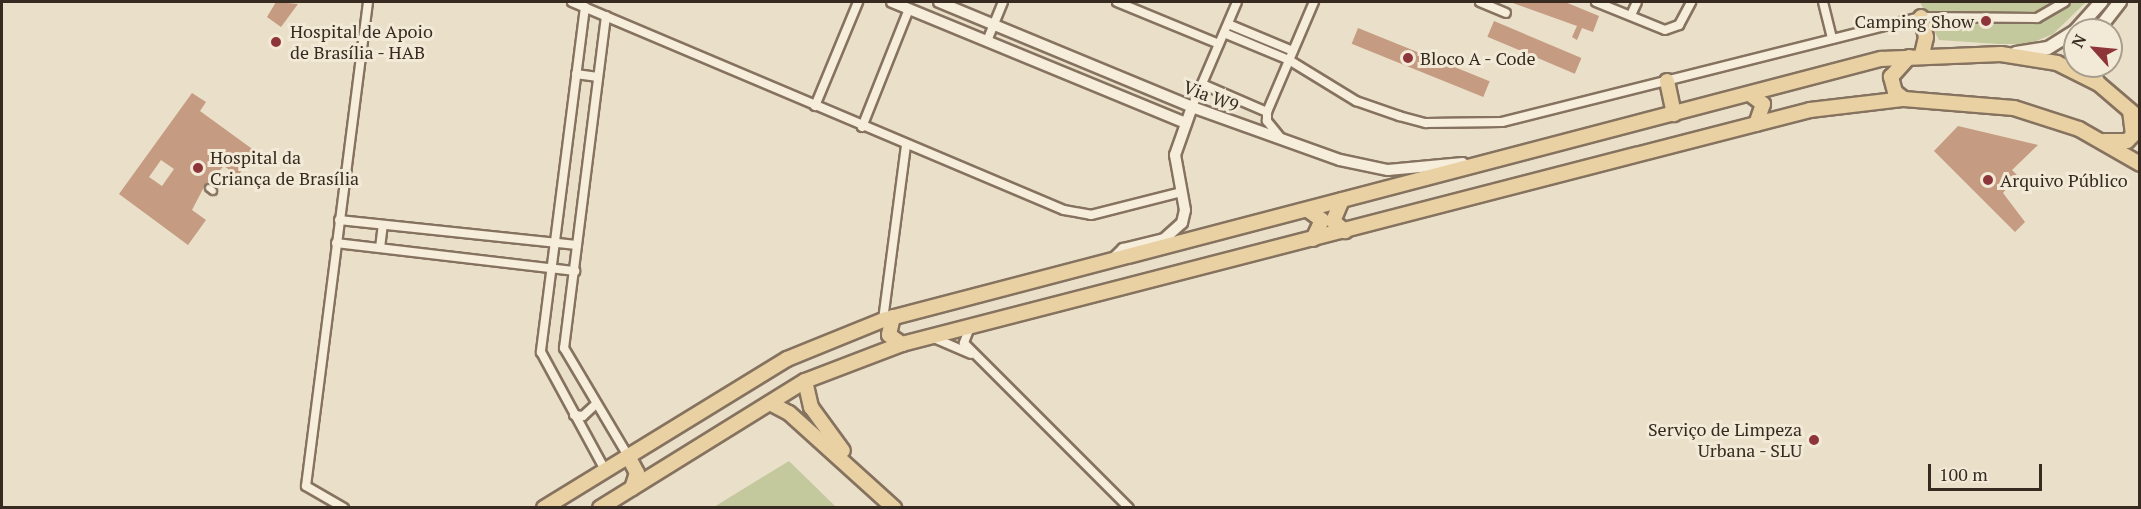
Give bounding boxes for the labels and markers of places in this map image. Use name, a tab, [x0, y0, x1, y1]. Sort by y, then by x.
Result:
place label: Camping Show	[1855, 10, 1974, 32]
marker: Camping Show	[1979, 14, 1993, 28]
place label: Hospital de Apoio de Brasília - HAB	[290, 21, 433, 63]
marker: Hospital de Apoio de Brasília - HAB	[267, 33, 285, 51]
place label: Bloco A - Code	[1420, 47, 1538, 69]
marker: Bloco A - Code	[1401, 51, 1415, 65]
place label: Hospital da Criança de Brasília	[210, 147, 359, 190]
marker: Hospital da Criança de Brasília	[191, 161, 205, 175]
place label: Arquivo Público	[2000, 169, 2128, 191]
marker: Arquivo Público	[1981, 173, 1995, 187]
place label: Serviço de Limpeza Urbana - SLU	[1648, 419, 1802, 462]
marker: Serviço de Limpeza Urbana - SLU	[1807, 433, 1821, 447]

